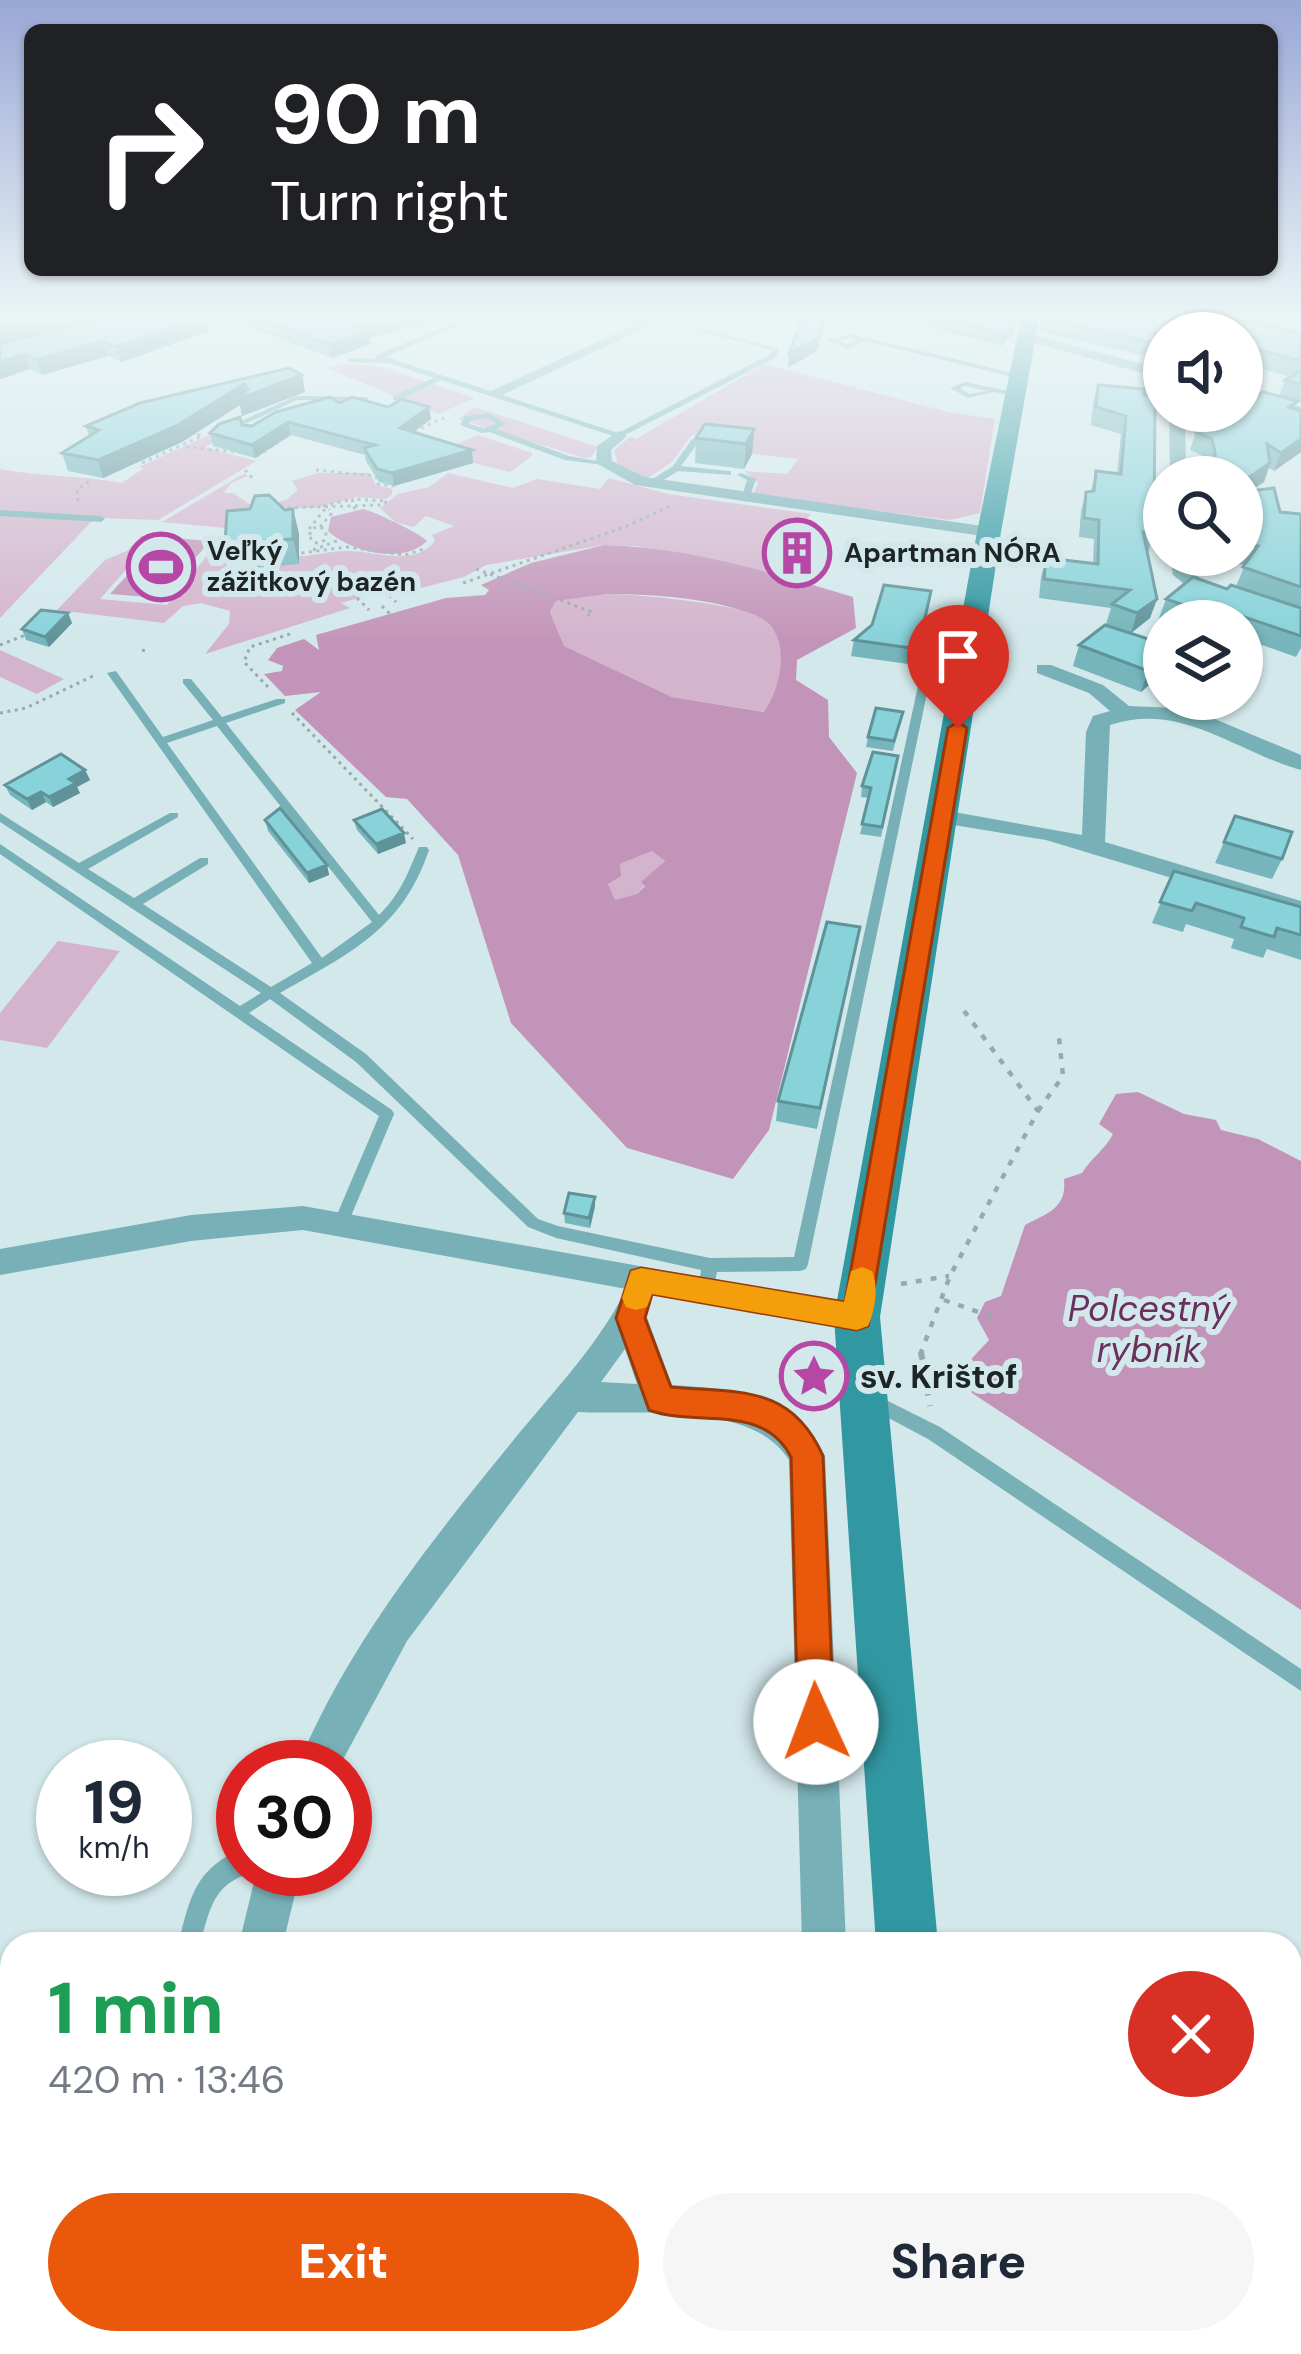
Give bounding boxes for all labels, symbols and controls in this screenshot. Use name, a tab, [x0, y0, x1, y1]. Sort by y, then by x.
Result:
text: 90 m	[270, 60, 481, 169]
icon: right	[72, 72, 228, 228]
text: Turn right	[270, 166, 509, 237]
map controls	[1143, 312, 1263, 720]
button: sound	[1143, 312, 1263, 432]
button: search	[1143, 456, 1263, 576]
building icon: Apartman NÓRA	[762, 518, 832, 588]
sports icon: Veľký zážitkový bazén	[126, 532, 196, 602]
place label: Veľký zážitkový bazén	[207, 533, 416, 599]
place label: Apartman NÓRA	[844, 535, 1061, 570]
button: layers	[1143, 600, 1263, 720]
pin	[907, 605, 1009, 728]
icon: arrive	[925, 623, 991, 689]
water label: Polcestný rybník	[1068, 1285, 1231, 1373]
place icon: sv. Krištof	[779, 1341, 849, 1411]
place label: sv. Krištof	[860, 1355, 1018, 1398]
position arrow	[753, 1659, 879, 1785]
speed limit sign: 30	[216, 1740, 372, 1896]
text: 19	[84, 1763, 144, 1842]
text: km/h	[79, 1828, 149, 1867]
text: 1 min	[48, 1962, 224, 2055]
button: close	[1128, 1971, 1254, 2097]
text: 420 m · 13:46	[48, 2054, 285, 2105]
button: Exit	[48, 2193, 639, 2331]
button: Share	[663, 2193, 1254, 2331]

